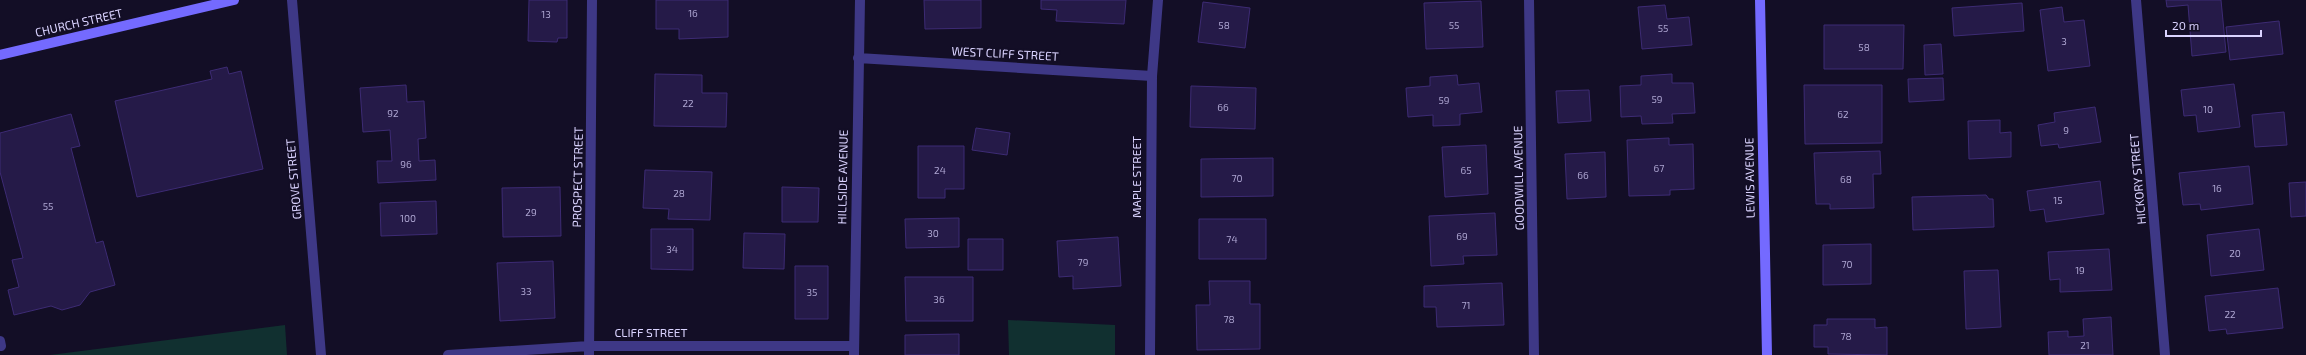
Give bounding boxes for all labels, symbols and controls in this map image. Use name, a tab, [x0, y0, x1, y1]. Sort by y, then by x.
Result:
street label: CHURCH STREET	[34, 5, 124, 39]
house number: 16	[688, 7, 698, 19]
house number: 13	[541, 8, 551, 20]
scale bar	[2166, 12, 2261, 38]
text: 20 m	[2172, 18, 2199, 32]
house number: 58	[1218, 19, 1230, 31]
house number: 55	[1449, 19, 1459, 31]
house number: 55	[1658, 22, 1668, 34]
house number: 3	[2061, 35, 2067, 47]
house number: 58	[1858, 41, 1870, 53]
street label: WEST CLIFF STREET	[951, 43, 1059, 63]
house number: 59	[1651, 93, 1663, 105]
house number: 59	[1438, 94, 1450, 106]
house number: 22	[682, 97, 694, 109]
house number: 66	[1217, 101, 1229, 113]
house number: 10	[2203, 103, 2213, 115]
house number: 92	[387, 107, 399, 119]
house number: 62	[1837, 108, 1849, 120]
house number: 9	[2063, 124, 2069, 136]
street label: GOODWILL AVENUE	[1510, 125, 1526, 231]
street label: PROSPECT STREET	[569, 126, 585, 227]
street label: HILLSIDE AVENUE	[834, 129, 850, 224]
street label: HICKORY STREET	[2126, 133, 2148, 225]
street label: MAPLE STREET	[1129, 136, 1143, 218]
street label: LEWIS AVENUE	[1741, 137, 1757, 219]
street label: GROVE STREET	[282, 138, 304, 220]
house number: 96	[400, 158, 412, 170]
house number: 67	[1654, 162, 1664, 174]
house number: 24	[934, 164, 946, 176]
house number: 65	[1460, 164, 1472, 176]
house number: 66	[1577, 169, 1589, 181]
house number: 70	[1231, 172, 1243, 184]
house number: 68	[1840, 173, 1852, 185]
house number: 16	[2212, 182, 2222, 194]
house number: 28	[673, 187, 685, 199]
house number: 15	[2053, 194, 2063, 206]
house number: 55	[43, 200, 53, 212]
house number: 29	[525, 206, 537, 218]
house number: 100	[400, 212, 416, 224]
house number: 30	[927, 227, 939, 239]
house number: 69	[1456, 230, 1468, 242]
house number: 74	[1226, 233, 1238, 245]
house number: 34	[666, 243, 678, 255]
house number: 20	[2229, 247, 2241, 259]
house number: 79	[1078, 256, 1089, 268]
house number: 70	[1841, 258, 1853, 270]
house number: 19	[2075, 264, 2085, 276]
house number: 33	[520, 285, 532, 297]
house number: 35	[807, 286, 817, 298]
house number: 36	[933, 293, 945, 305]
house number: 71	[1461, 299, 1471, 311]
house number: 22	[2224, 308, 2236, 320]
house number: 78	[1223, 313, 1235, 325]
street label: CLIFF STREET	[614, 325, 688, 339]
house number: 78	[1840, 330, 1852, 342]
house number: 21	[2080, 339, 2090, 351]

